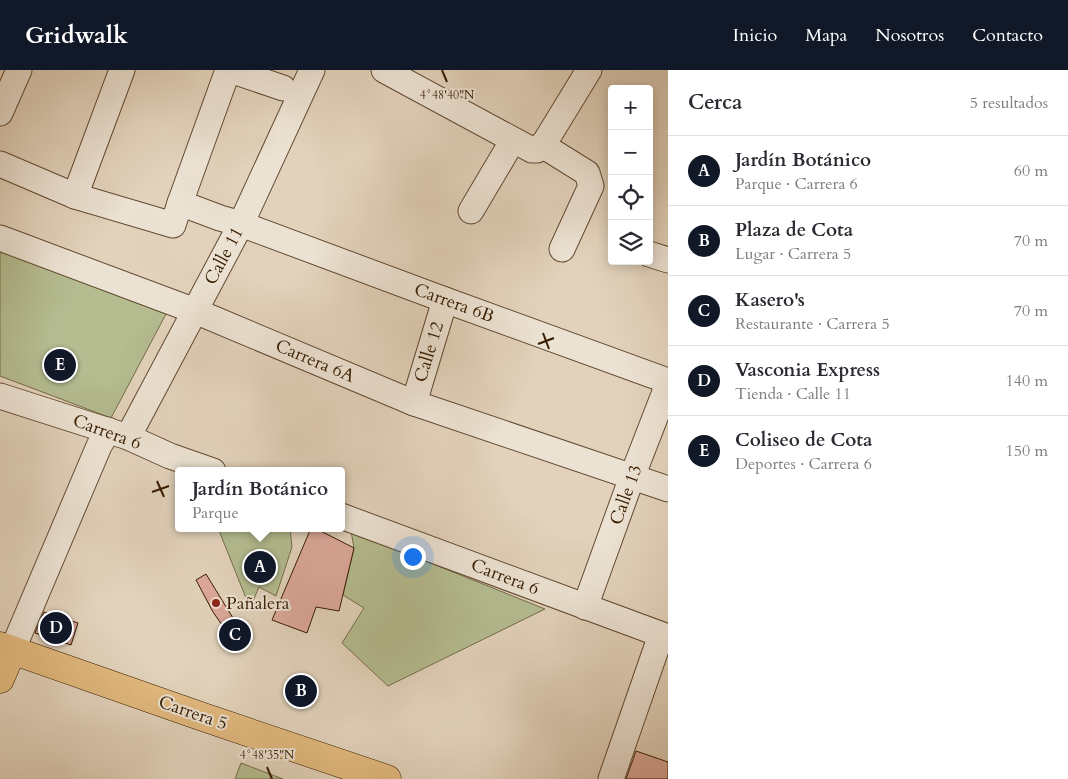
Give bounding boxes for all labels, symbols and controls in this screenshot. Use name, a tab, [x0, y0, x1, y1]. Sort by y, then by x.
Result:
text: Gridwalk	[25, 19, 128, 52]
text: Inicio	[733, 23, 777, 48]
text: Mapa	[805, 23, 847, 48]
text: Nosotros	[875, 23, 944, 48]
text: Contacto	[972, 23, 1043, 48]
map controls	[608, 85, 653, 265]
button: +	[608, 85, 653, 130]
text: 4°48'40"N	[420, 87, 475, 103]
text: Cerca	[688, 88, 742, 117]
text: 5 resultados	[970, 92, 1048, 114]
button: −	[608, 130, 653, 175]
text: Jardín Botánico	[735, 147, 871, 173]
text: A	[698, 160, 710, 182]
text: 60 m	[1014, 160, 1048, 182]
text: Parque · Carrera 6	[735, 173, 858, 195]
button: locate	[608, 175, 653, 220]
text: Plaza de Cota	[735, 217, 853, 243]
button: layers	[608, 220, 653, 265]
street label: Calle 11	[198, 223, 250, 289]
text: B	[698, 230, 710, 252]
text: 70 m	[1014, 230, 1048, 252]
text: Lugar · Carrera 5	[735, 243, 851, 265]
street label: Carrera 6B	[410, 277, 498, 329]
text: Kasero's	[735, 287, 805, 313]
text: C	[698, 300, 710, 322]
text: 70 m	[1014, 300, 1048, 322]
text: Restaurante · Carrera 5	[735, 313, 890, 335]
street label: Calle 12	[408, 319, 450, 385]
street label: Carrera 6A	[271, 333, 359, 389]
pin: E	[44, 346, 76, 384]
text: Vasconia Express	[735, 357, 880, 383]
text: D	[697, 370, 711, 392]
text: 140 m	[1006, 370, 1048, 392]
text: Tienda · Calle 11	[735, 383, 851, 405]
street label: Carrera 6	[69, 408, 145, 456]
text: Coliseo de Cota	[735, 427, 872, 453]
text: E	[699, 440, 709, 462]
text: 150 m	[1006, 440, 1048, 462]
text: Deportes · Carrera 6	[735, 453, 872, 475]
street label: Calle 13	[604, 462, 648, 528]
popup	[175, 467, 345, 532]
text: Jardín Botánico	[192, 476, 328, 502]
text: Parque	[192, 502, 239, 524]
your location	[400, 544, 426, 570]
pin: A	[244, 548, 276, 586]
street label: Carrera 6	[467, 553, 543, 601]
place label: Pañalera	[226, 591, 290, 616]
marker: Pañalera	[210, 597, 222, 609]
pin: D	[40, 609, 72, 647]
pin: C	[219, 616, 251, 654]
pin: B	[285, 672, 317, 710]
street label: Carrera 5	[155, 690, 231, 736]
text: 4°48'35"N	[240, 747, 295, 763]

